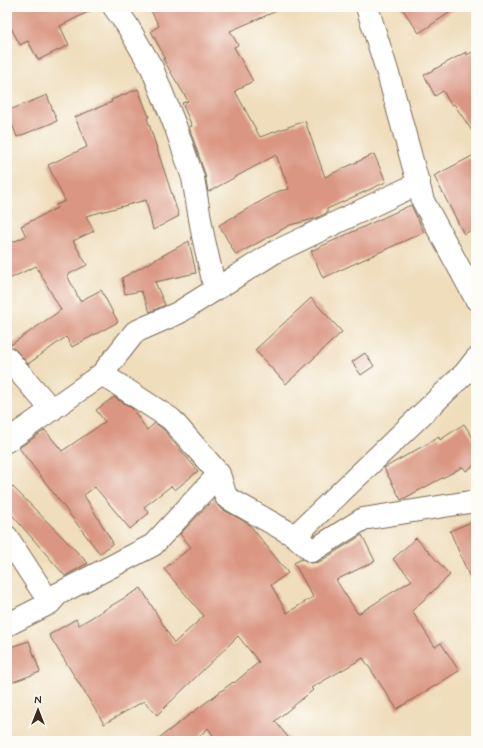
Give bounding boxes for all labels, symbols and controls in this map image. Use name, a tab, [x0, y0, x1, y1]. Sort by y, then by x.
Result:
north arrow	[18, 690, 58, 730]
text: N	[34, 694, 42, 708]

